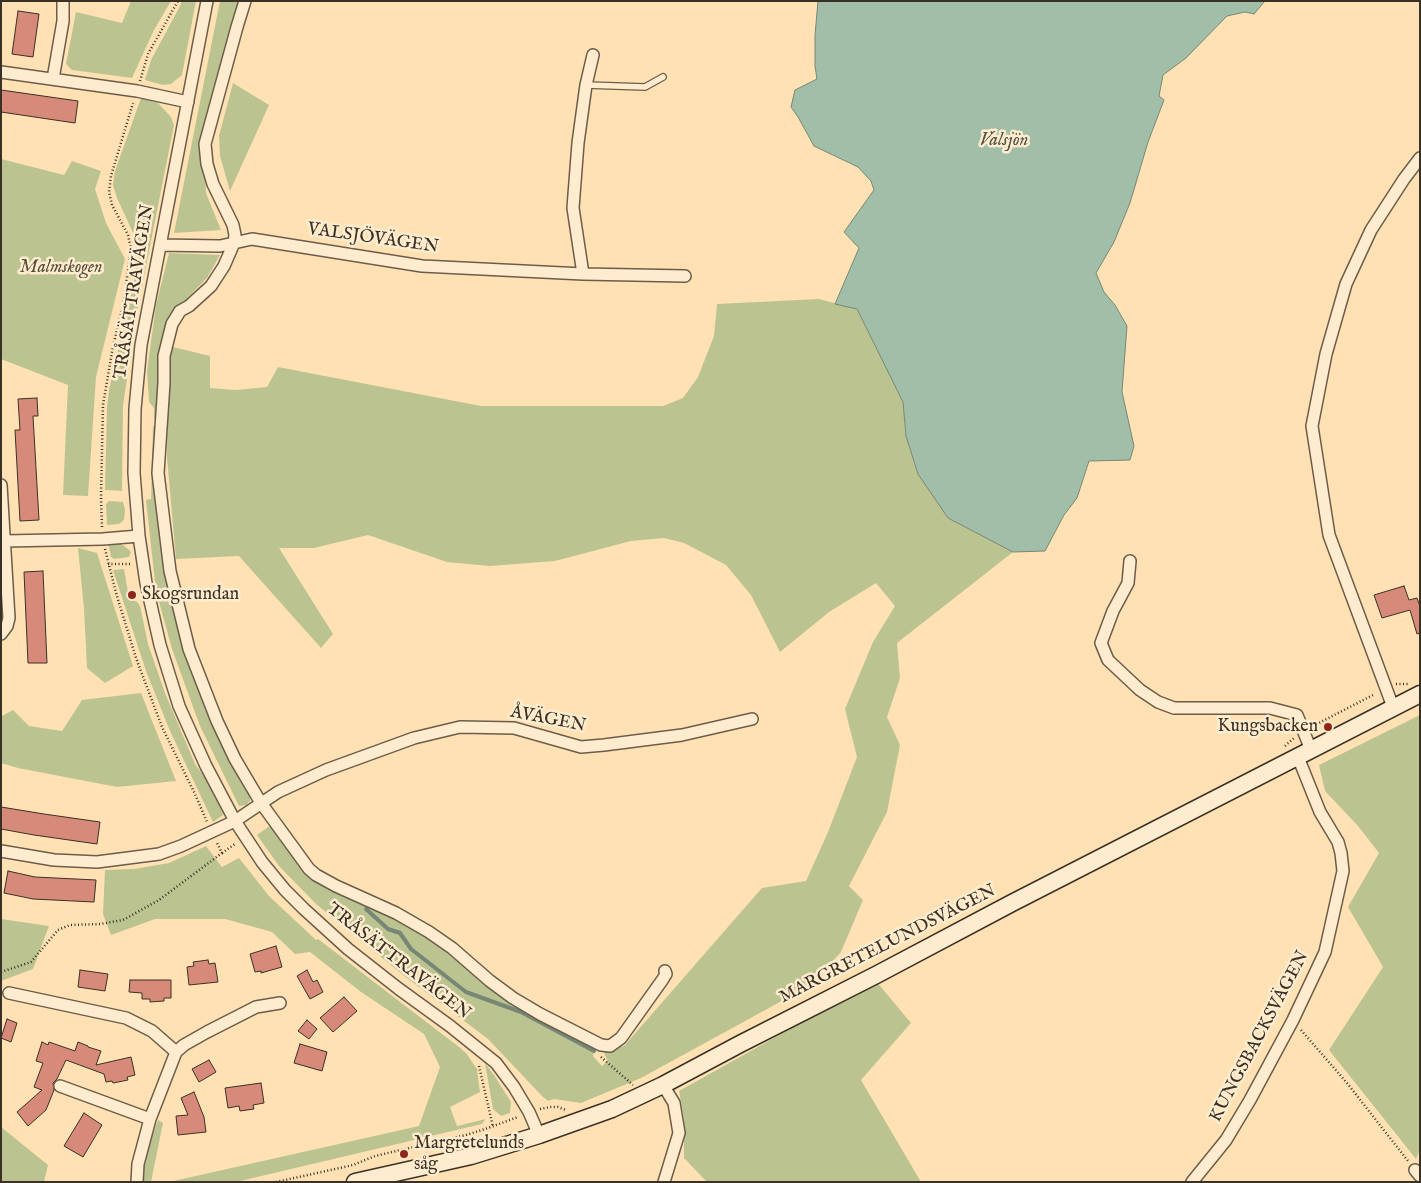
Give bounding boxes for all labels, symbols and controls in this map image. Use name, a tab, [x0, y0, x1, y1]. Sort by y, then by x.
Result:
water label: Valsjön	[979, 130, 1029, 152]
street label: TRÅSÄTTRAVÄGEN	[111, 203, 159, 381]
street label: VALSJÖVÄGEN	[306, 219, 440, 259]
park label: Malmskogen	[20, 257, 102, 279]
place label: Skogsrundan	[142, 584, 239, 606]
marker: Skogsrundan	[126, 589, 138, 601]
street label: ÅVÄGEN	[508, 702, 588, 738]
place label: Kungsbacken	[1218, 716, 1318, 738]
marker: Kungsbacken	[1322, 721, 1334, 733]
street label: MARGRETELUNDSVÄGEN	[776, 881, 1000, 1009]
street label: TRÅSÄTTRAVÄGEN	[322, 899, 474, 1025]
street label: KUNGSBACKSVÄGEN	[1206, 948, 1314, 1126]
place label: Margretelunds såg	[414, 1133, 524, 1176]
marker: Margretelunds såg	[398, 1148, 410, 1160]

